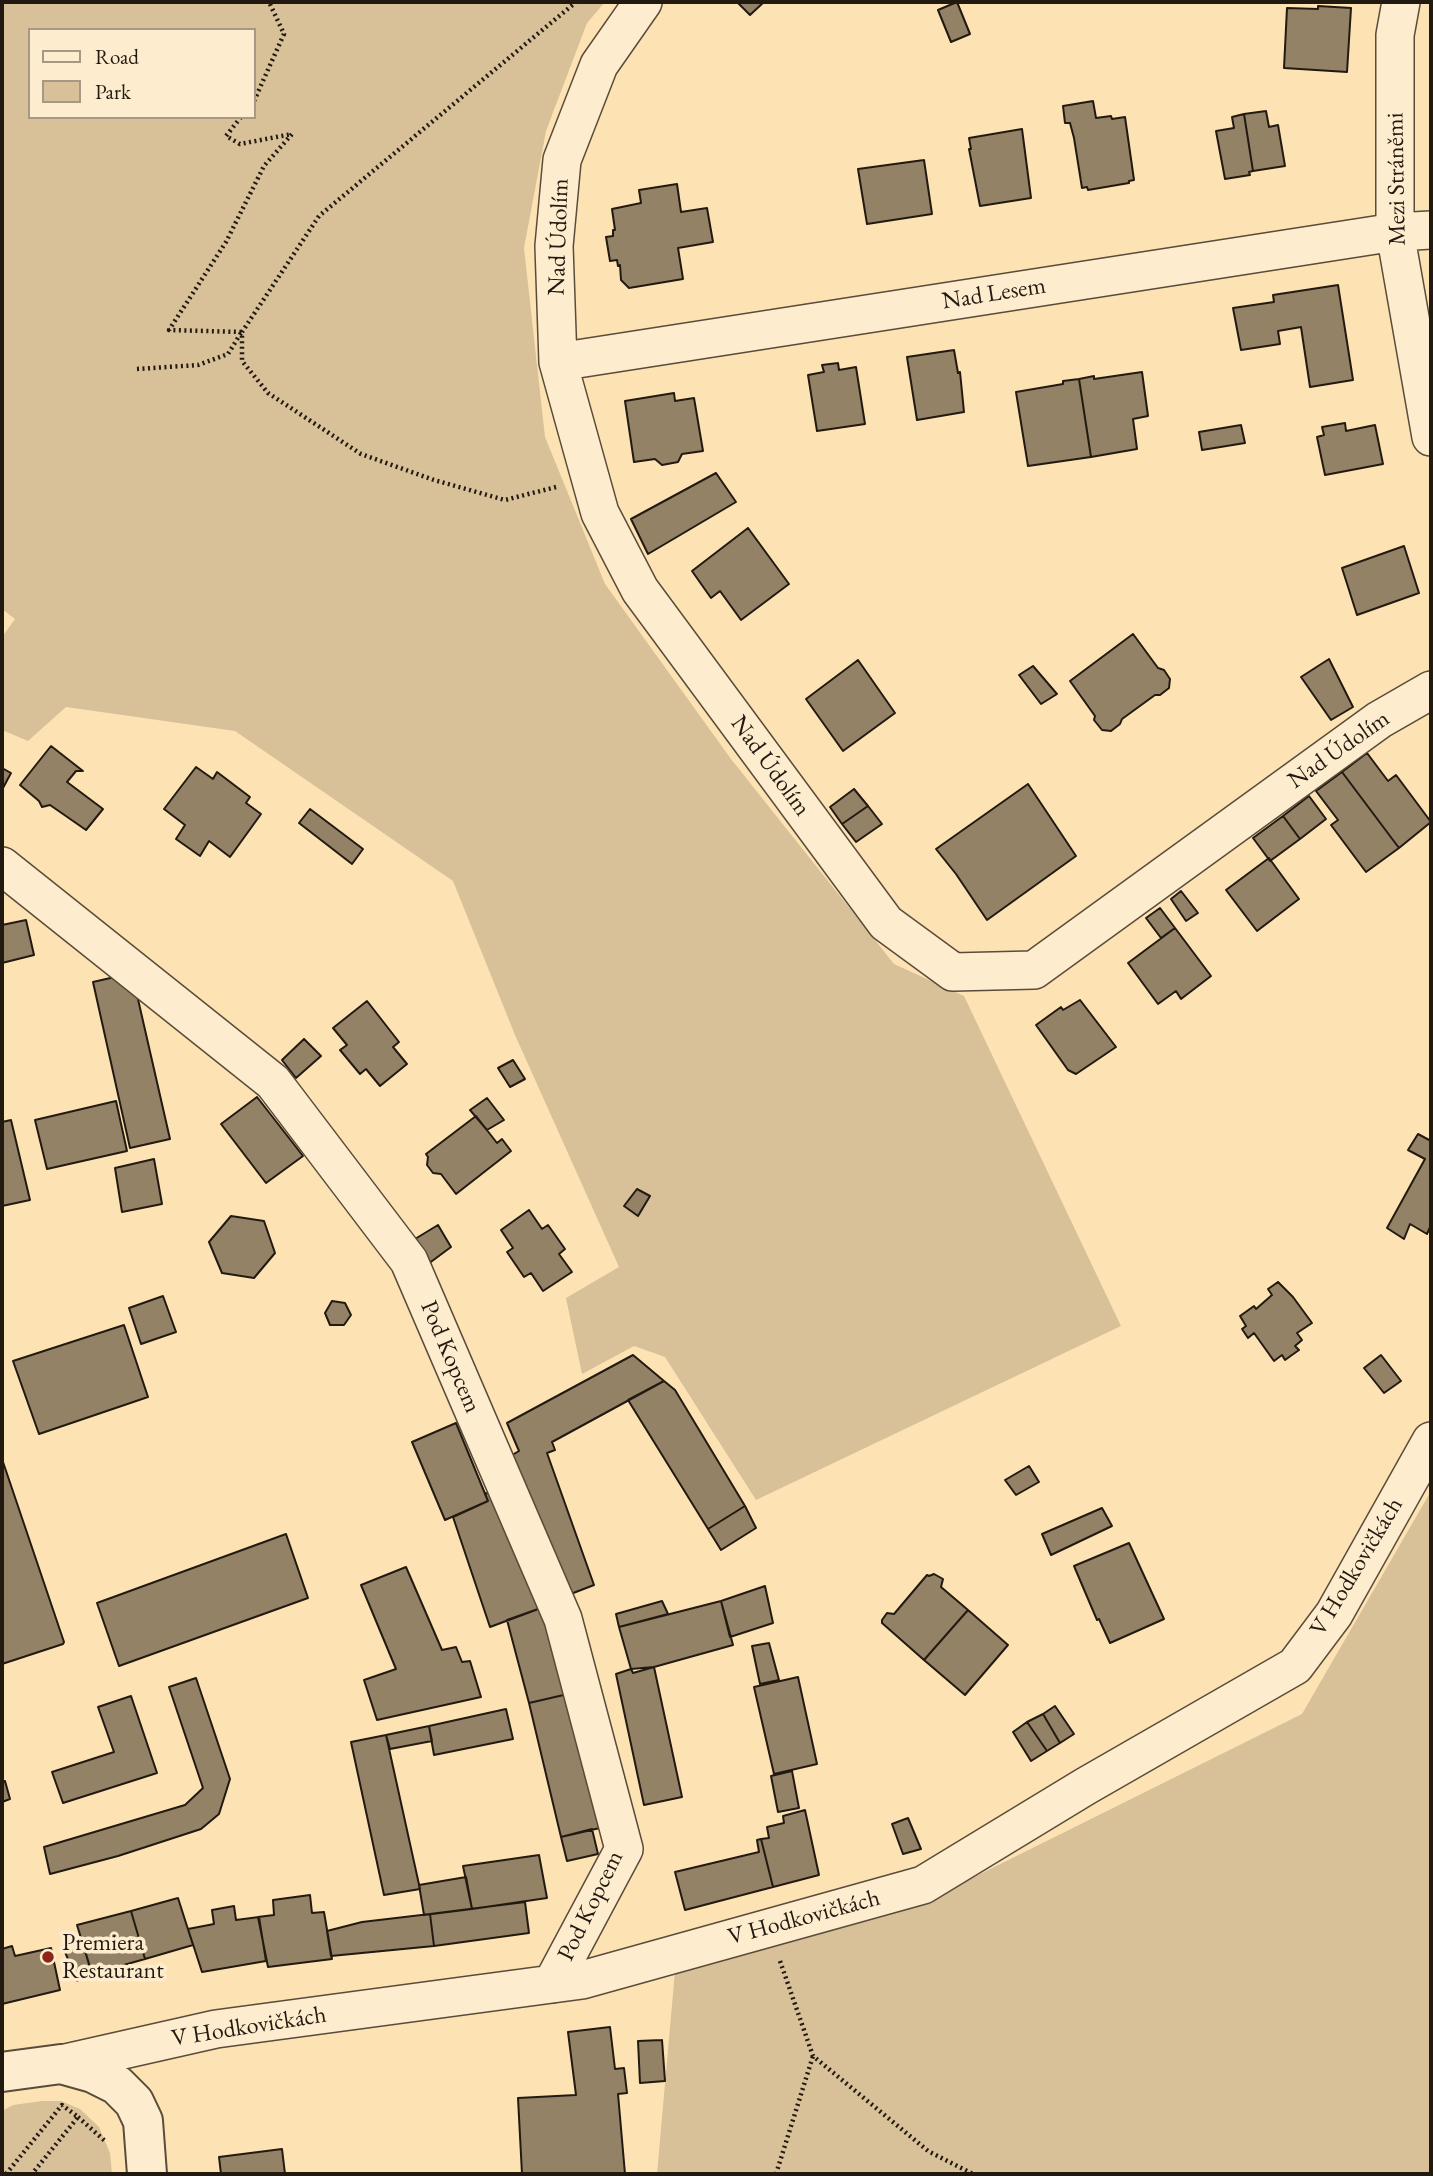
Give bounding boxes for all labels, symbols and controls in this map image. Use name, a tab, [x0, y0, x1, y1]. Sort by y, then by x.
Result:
legend	[28, 28, 256, 119]
text: Road	[95, 43, 139, 70]
text: Park	[95, 78, 131, 105]
street label: Mezi Stráněmi	[1381, 112, 1413, 246]
street label: Nad Údolím	[543, 178, 575, 296]
street label: Nad Lesem	[940, 272, 1048, 316]
street label: Nad Údolím	[1283, 705, 1395, 795]
street label: Nad Údolím	[724, 710, 816, 822]
street label: Pod Kopcem	[414, 1297, 486, 1417]
street label: V Hodkovičkách	[1304, 1493, 1410, 1641]
street label: Pod Kopcem	[552, 1846, 630, 1966]
street label: V Hodkovičkách	[725, 1884, 883, 1952]
place label: Premiera Restaurant	[62, 1929, 164, 1985]
marker: Premiera Restaurant	[40, 1949, 56, 1965]
street label: V Hodkovičkách	[170, 2001, 328, 2053]

